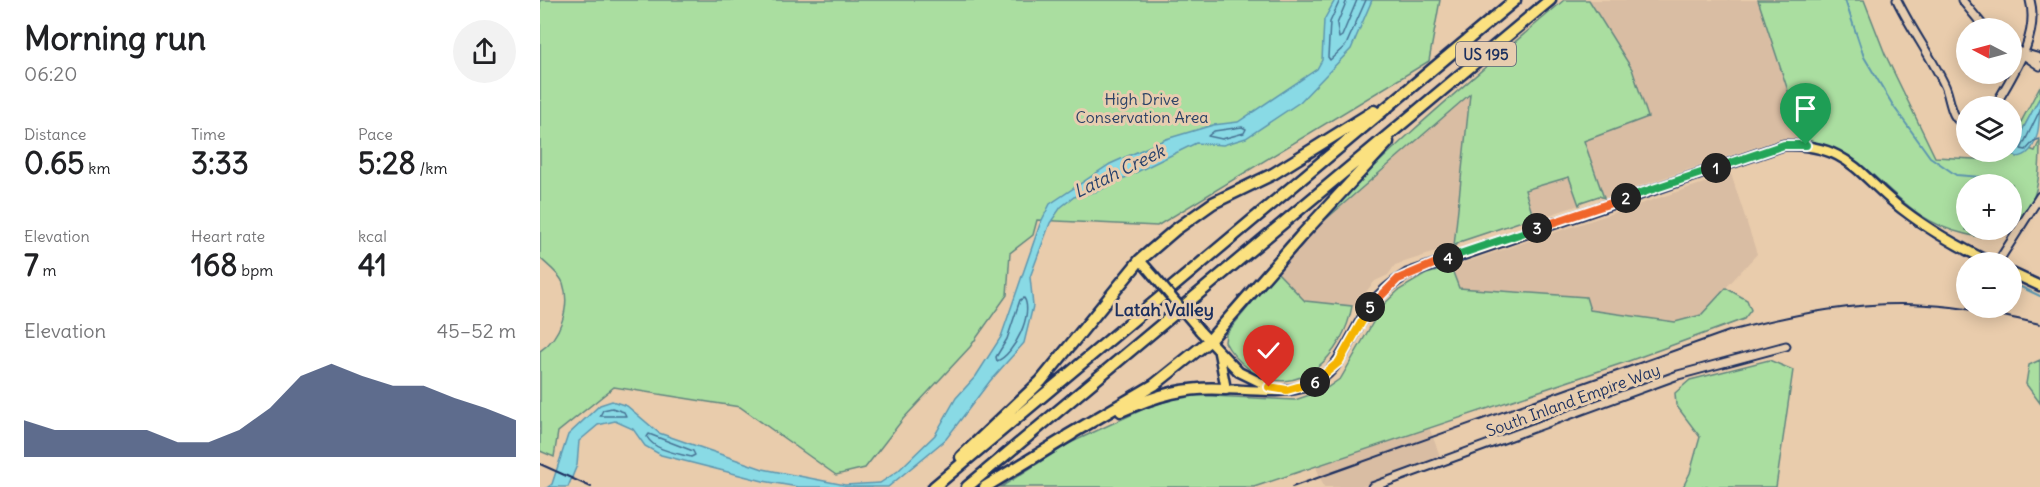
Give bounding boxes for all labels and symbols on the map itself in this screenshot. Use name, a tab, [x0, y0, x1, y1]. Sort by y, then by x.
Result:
north arrow	[1956, 18, 2022, 84]
road number: US 195	[1456, 42, 1516, 66]
pin	[1780, 83, 1831, 145]
park label: High Drive Conservation Area	[1076, 89, 1209, 127]
water label: Latah Creek	[1070, 138, 1170, 203]
pin: 1	[1701, 153, 1731, 183]
pin: 2	[1611, 183, 1641, 213]
pin: 3	[1522, 213, 1552, 243]
pin: 4	[1433, 243, 1463, 273]
pin: 5	[1355, 292, 1385, 322]
district label: Latah Valley	[1114, 298, 1214, 321]
pin	[1243, 325, 1294, 387]
street label: South Inland Empire Way	[1483, 359, 1663, 441]
pin: 6	[1300, 367, 1330, 397]

